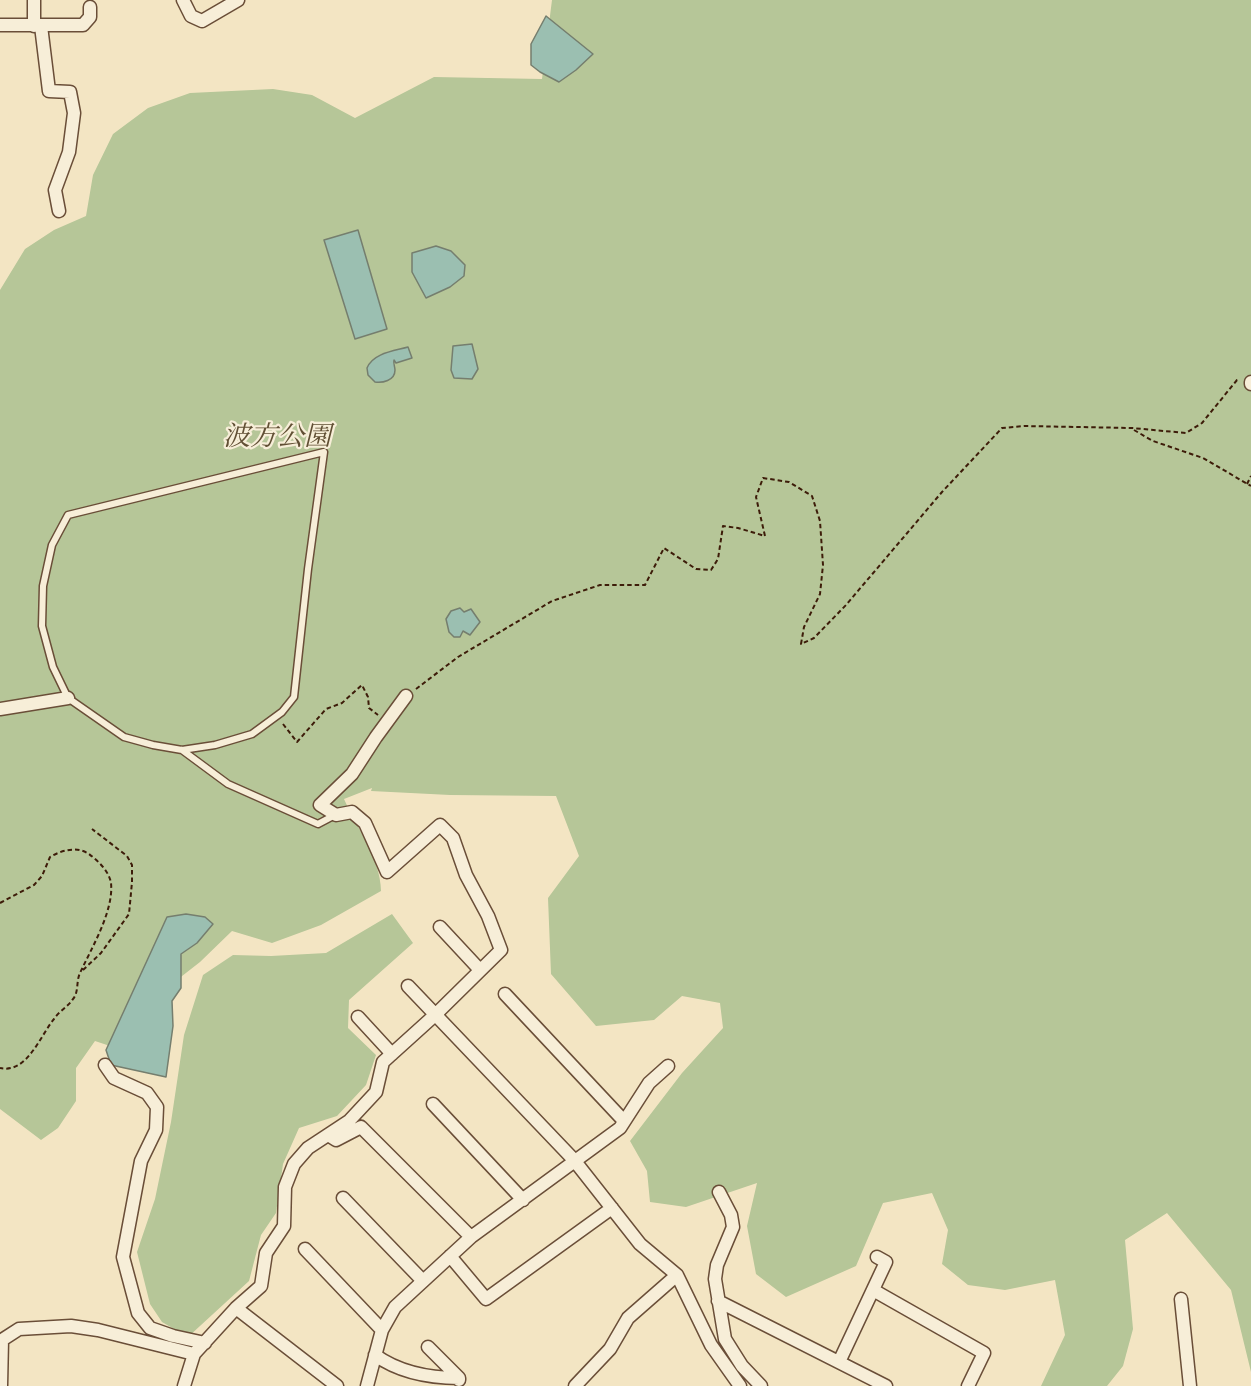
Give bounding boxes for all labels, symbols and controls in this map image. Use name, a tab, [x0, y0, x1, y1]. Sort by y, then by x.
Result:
park label: 波方公園	[223, 422, 331, 454]

